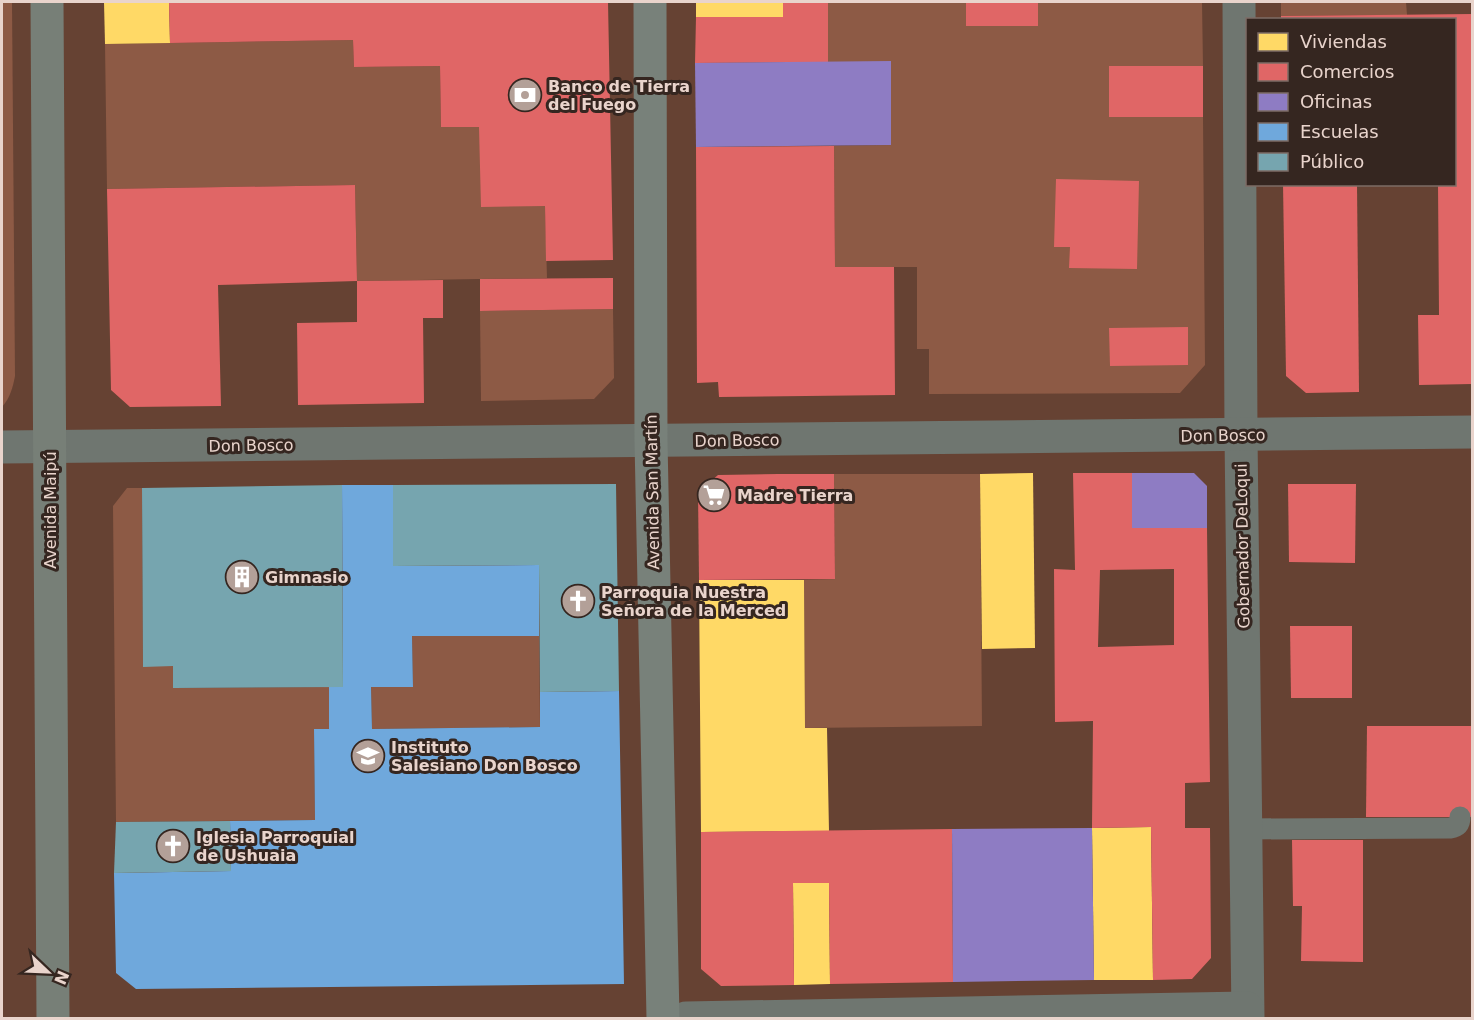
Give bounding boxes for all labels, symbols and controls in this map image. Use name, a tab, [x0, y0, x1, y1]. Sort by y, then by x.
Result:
legend	[1246, 18, 1456, 186]
text: Viviendas	[1300, 31, 1387, 52]
text: Comercios	[1300, 61, 1394, 82]
bank icon: Banco de Tierra del Fuego	[507, 77, 543, 113]
place label: Banco de Tierra del Fuego	[548, 77, 690, 114]
text: Oficinas	[1300, 91, 1372, 112]
text: Escuelas	[1300, 121, 1379, 142]
text: Público	[1300, 151, 1364, 172]
street label: Avenida San Martín	[642, 414, 663, 570]
street label: Don Bosco	[1180, 425, 1266, 446]
street label: Don Bosco	[694, 430, 780, 451]
street label: Don Bosco	[208, 435, 294, 456]
street label: Avenida Maipú	[41, 451, 60, 569]
street label: Gobernador DeLoqui	[1232, 463, 1253, 629]
supermarket icon: Madre Tierra	[696, 477, 732, 513]
place label: Madre Tierra	[737, 486, 853, 505]
building icon: Gimnasio	[224, 559, 260, 595]
place label: Gimnasio	[265, 568, 348, 587]
church icon: Parroquia Nuestra Señora de la Merced	[560, 583, 596, 619]
place label: Parroquia Nuestra Señora de la Merced	[601, 583, 786, 620]
school or university icon: Instituto Salesiano Don Bosco	[350, 738, 386, 774]
place label: Instituto Salesiano Don Bosco	[391, 738, 578, 775]
church icon: Iglesia Parroquial de Ushuaia	[155, 828, 191, 864]
place label: Iglesia Parroquial de Ushuaia	[196, 828, 355, 865]
north arrow	[18, 942, 78, 1002]
text: N	[50, 968, 73, 988]

